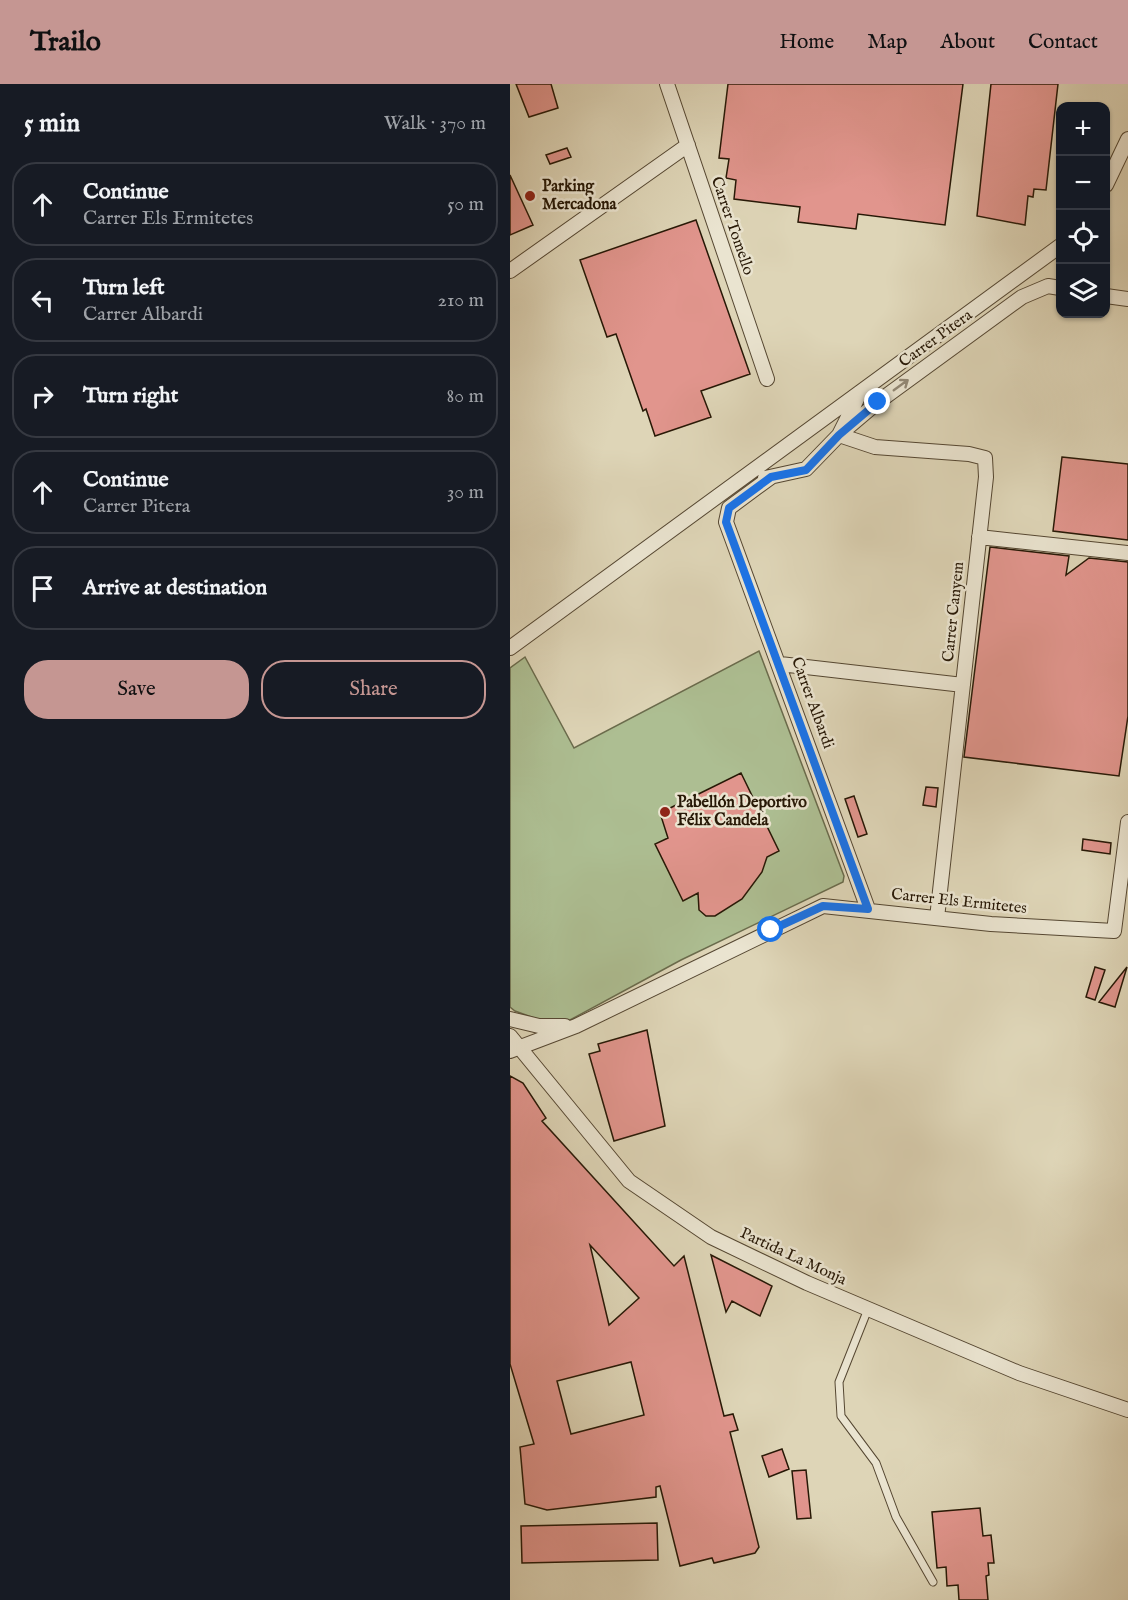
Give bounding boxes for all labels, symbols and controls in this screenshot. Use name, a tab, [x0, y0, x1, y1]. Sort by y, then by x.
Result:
text: Trailo	[30, 25, 101, 60]
text: Home	[779, 29, 834, 56]
text: Map	[867, 29, 907, 56]
text: About	[940, 29, 995, 56]
text: Contact	[1028, 29, 1098, 56]
map controls	[1056, 102, 1110, 318]
button: +	[1056, 102, 1110, 156]
text: 5 min	[24, 107, 80, 140]
text: Walk · 370 m	[384, 111, 486, 136]
button: −	[1056, 156, 1110, 210]
street label: Carrer Tomello	[706, 174, 758, 278]
place label: Parking Mercadona	[542, 177, 618, 215]
text: Continue	[83, 178, 169, 206]
icon: ahead	[26, 188, 59, 221]
marker: Parking Mercadona	[523, 189, 537, 203]
text: 50 m	[447, 192, 484, 217]
text: Carrer Els Ermitetes	[83, 206, 253, 231]
button: locate	[1056, 210, 1110, 264]
button: layers	[1056, 264, 1110, 318]
text: Turn left	[83, 274, 165, 302]
icon: left	[26, 284, 59, 317]
text: 210 m	[438, 288, 484, 313]
text: Carrer Albardi	[83, 302, 203, 327]
street label: Carrer Pitera	[895, 306, 977, 372]
one-way arrow	[892, 379, 908, 391]
icon: right	[26, 380, 59, 413]
text: Turn right	[83, 382, 178, 410]
text: 80 m	[447, 384, 484, 409]
route end	[864, 388, 890, 414]
text: Continue	[83, 466, 169, 494]
icon: ahead	[26, 476, 59, 509]
text: 30 m	[447, 480, 484, 505]
text: Carrer Pitera	[83, 494, 190, 519]
street label: Carrer Canyem	[939, 561, 969, 663]
icon: arrive	[26, 572, 59, 605]
text: Arrive at destination	[83, 574, 267, 602]
street label: Carrer Albardi	[786, 654, 838, 752]
button: Save	[24, 660, 249, 719]
button: Share	[261, 660, 486, 719]
place label: Pabellón Deportivo Félix Candela	[677, 793, 807, 831]
marker: Pabellón Deportivo Félix Candela	[658, 805, 672, 819]
street label: Carrer Els Ermitetes	[890, 885, 1028, 919]
route start	[757, 916, 783, 942]
street label: Partida La Monja	[737, 1224, 849, 1290]

